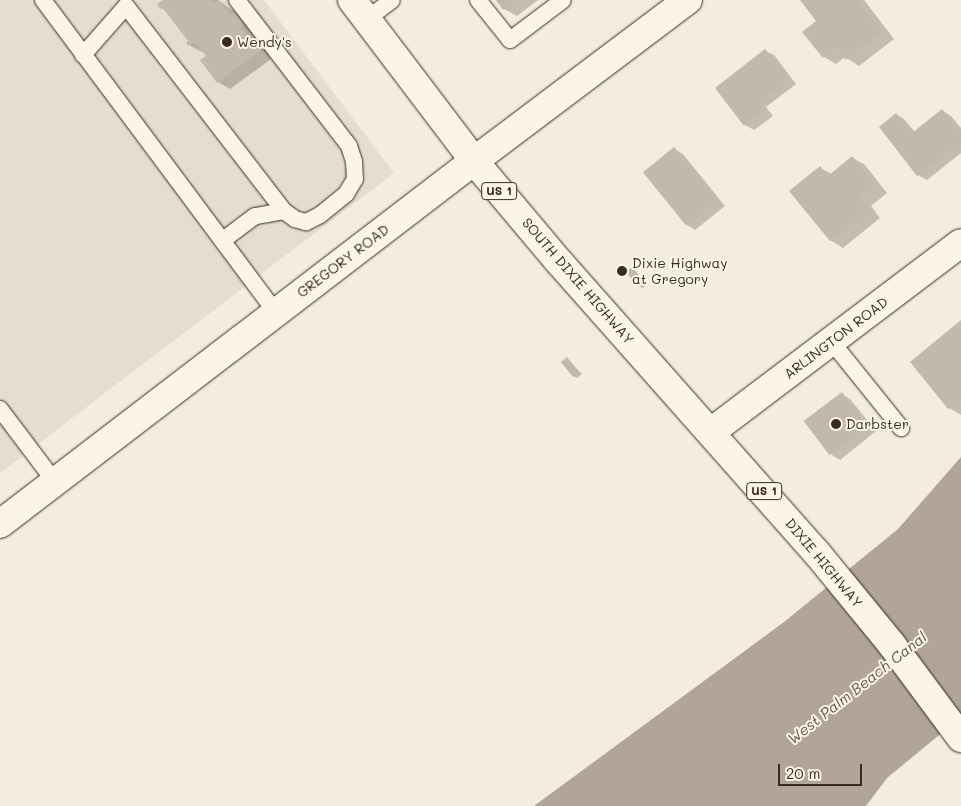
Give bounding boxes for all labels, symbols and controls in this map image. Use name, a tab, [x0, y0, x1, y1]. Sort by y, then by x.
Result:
place label: Wendy's	[237, 34, 292, 50]
marker: Wendy's	[221, 36, 233, 48]
road number: US 1	[480, 182, 518, 200]
street label: SOUTH DIXIE HIGHWAY	[519, 214, 637, 348]
street label: GREGORY ROAD	[294, 221, 392, 301]
place label: Dixie Highway at Gregory	[632, 255, 728, 288]
marker: Dixie Highway at Gregory	[616, 265, 628, 277]
street label: ARLINGTON ROAD	[781, 293, 891, 383]
place label: Darbster	[846, 416, 909, 432]
marker: Darbster	[830, 418, 842, 430]
road number: US 1	[745, 482, 783, 501]
street label: DIXIE HIGHWAY	[782, 515, 866, 611]
water label: West Palm Beach Canal	[784, 628, 930, 748]
scale bar	[781, 754, 865, 786]
text: 20 m	[786, 763, 820, 783]

